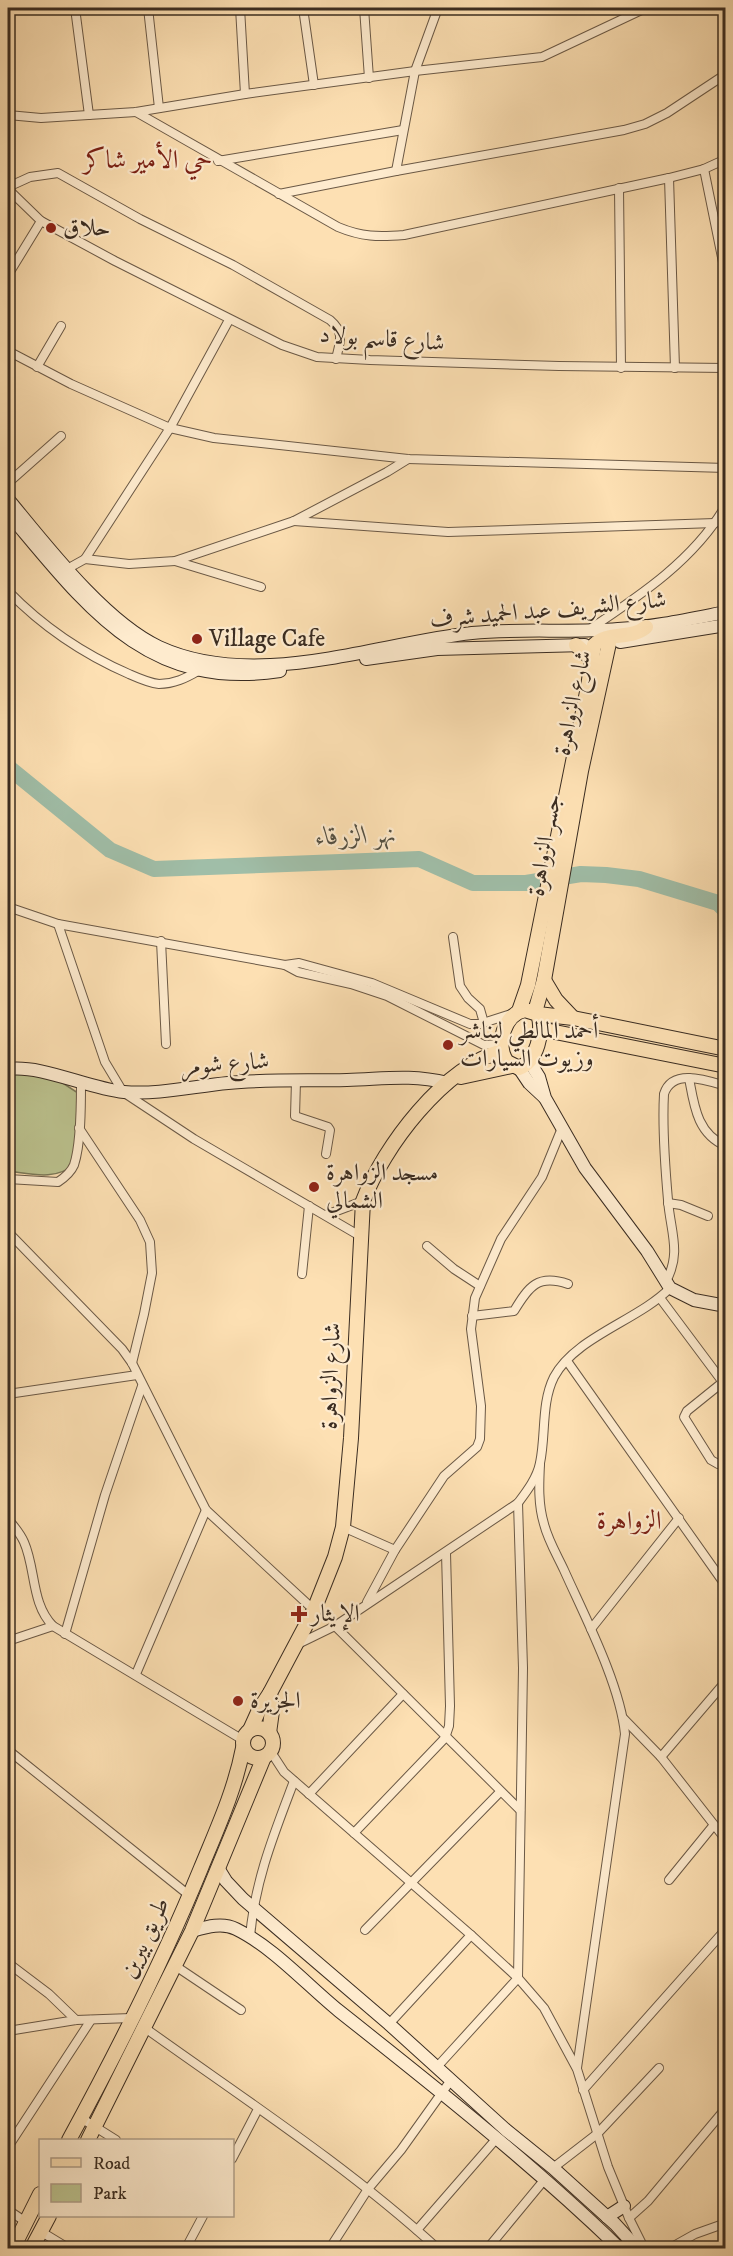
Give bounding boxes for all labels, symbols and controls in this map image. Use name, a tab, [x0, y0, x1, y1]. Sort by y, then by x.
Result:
district label: حي الأمير شاكر	[81, 141, 212, 181]
place label: حلاق	[63, 213, 111, 243]
marker: حلاق	[44, 221, 58, 235]
street label: شارع قاسم بولاد	[318, 320, 446, 366]
street label: شارع الشريف عبد الحميد شرف	[428, 585, 668, 639]
place label: Village Cafe	[208, 624, 325, 654]
marker: Village Cafe	[190, 632, 204, 646]
street label: شارع الزواهرة	[547, 648, 603, 759]
street label: جسر الزواهرة	[521, 791, 569, 899]
water label: نهر الزرقاء	[315, 818, 397, 854]
place label: أحمد المالطي لبناشر وزيوت السيارات	[457, 1013, 599, 1074]
marker: أحمد المالطي لبناشر وزيوت السيارات	[441, 1038, 455, 1052]
street label: شارع شومر	[180, 1046, 270, 1086]
place label: مسجد الزواهرة الشمالي	[326, 1158, 438, 1219]
marker: مسجد الزواهرة الشمالي	[307, 1180, 321, 1194]
street label: شارع الزواهرة	[314, 1322, 352, 1430]
district label: الزواهرة	[596, 1505, 662, 1538]
place label: الإيثار	[309, 1599, 360, 1631]
marker: الإيثار	[292, 1607, 306, 1621]
place label: الجزيرة	[250, 1686, 301, 1716]
marker: الجزيرة	[231, 1694, 245, 1708]
street label: طريق بيرين	[113, 1893, 177, 1983]
legend	[39, 2139, 234, 2217]
text: Road	[93, 2153, 130, 2175]
text: Park	[93, 2183, 127, 2205]

